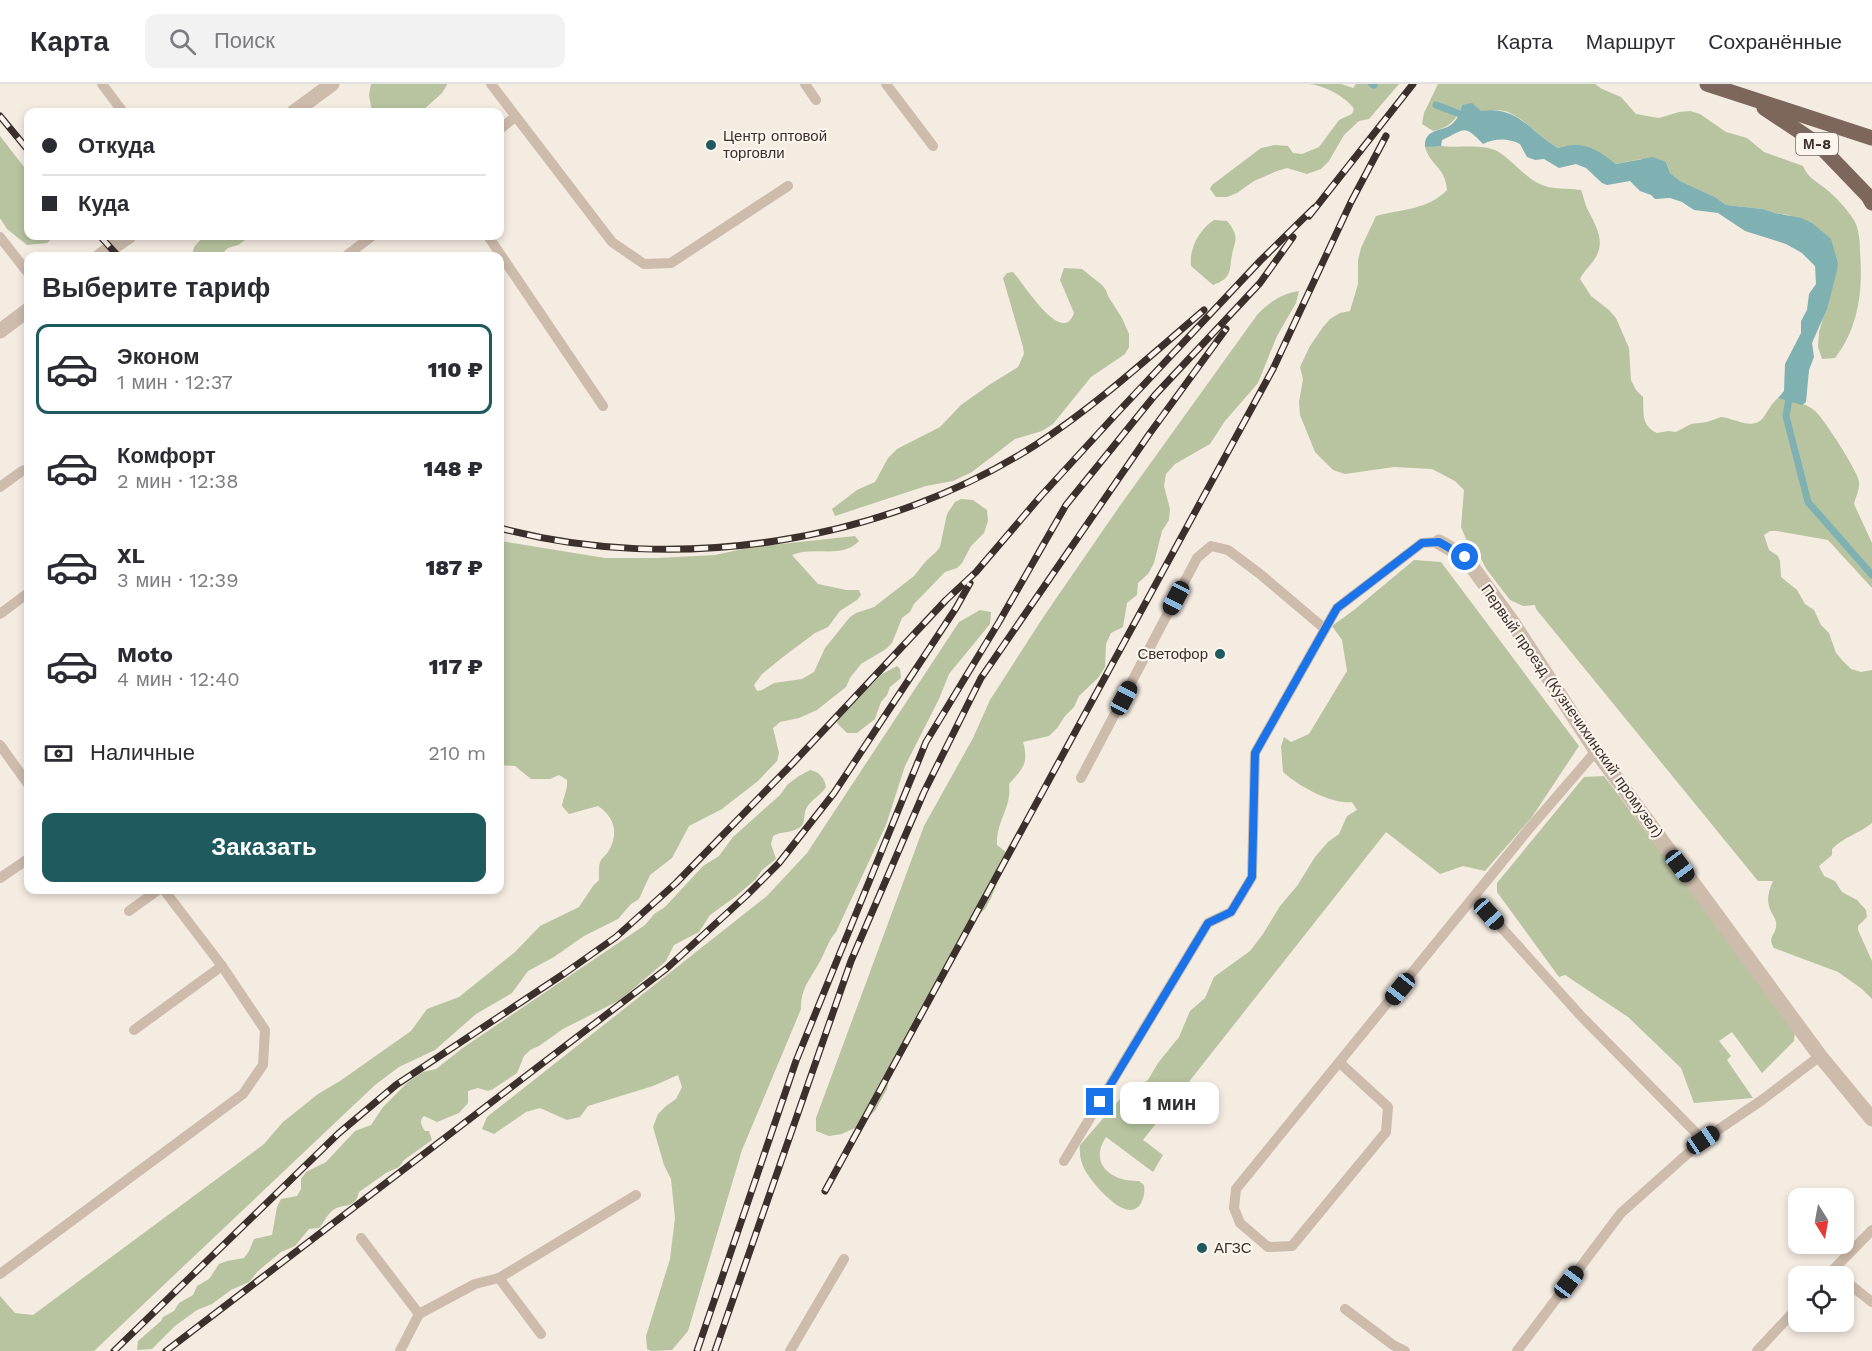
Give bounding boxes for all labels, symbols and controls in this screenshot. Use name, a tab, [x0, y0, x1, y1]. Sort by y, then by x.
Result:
search box	[145, 14, 565, 68]
text: Карта	[30, 25, 109, 58]
icon: search	[166, 25, 199, 58]
text: Поиск	[214, 28, 275, 53]
text: Карта	[1497, 29, 1553, 54]
text: Маршрут	[1586, 29, 1675, 54]
text: Сохранённые	[1708, 29, 1842, 54]
place label: Центр оптовой торговли	[723, 127, 827, 162]
text: Откуда	[78, 133, 155, 158]
road number: М-8	[1796, 133, 1838, 155]
marker: Центр оптовой торговли	[704, 138, 718, 152]
text: Куда	[78, 191, 129, 216]
text: Выберите тариф	[42, 272, 270, 304]
icon: car	[45, 342, 99, 396]
text: Эконом	[117, 344, 200, 369]
text: 110 ₽	[428, 357, 483, 382]
text: 1 мин · 12:37	[117, 370, 233, 394]
icon: car	[45, 441, 99, 495]
text: Комфорт	[117, 443, 216, 468]
text: 148 ₽	[423, 456, 483, 481]
text: 2 мин · 12:38	[117, 469, 239, 493]
icon: car	[45, 540, 99, 594]
text: XL	[117, 543, 145, 568]
route start	[1451, 543, 1478, 570]
text: 187 ₽	[425, 555, 483, 580]
text: 3 мин · 12:39	[117, 568, 239, 592]
car	[1160, 578, 1192, 618]
street label: Первый проезд (Кузнечихинский промузел)	[1477, 581, 1667, 841]
icon: car	[45, 639, 99, 693]
text: Moto	[117, 642, 173, 667]
place label: Светофор	[1137, 645, 1208, 663]
marker: Светофор	[1213, 647, 1227, 661]
text: 117 ₽	[429, 654, 483, 679]
text: 4 мин · 12:40	[117, 667, 240, 691]
car	[1108, 678, 1140, 718]
icon: cash	[42, 737, 75, 770]
text: Наличные	[90, 740, 195, 765]
text: 210 m	[428, 741, 486, 765]
button: Заказать	[42, 813, 486, 882]
car	[1662, 846, 1698, 886]
car	[1470, 895, 1508, 933]
car	[1382, 969, 1418, 1009]
callout: 1 мин	[1121, 1081, 1220, 1123]
route end	[1086, 1088, 1113, 1115]
text: 1 мин	[1143, 1091, 1196, 1115]
car	[1683, 1122, 1723, 1158]
north arrow	[1788, 1188, 1854, 1254]
map controls	[1788, 1188, 1854, 1332]
place label: АГЗС	[1214, 1239, 1252, 1257]
marker: АГЗС	[1195, 1241, 1209, 1255]
car	[1551, 1262, 1587, 1302]
button: locate	[1788, 1266, 1854, 1332]

